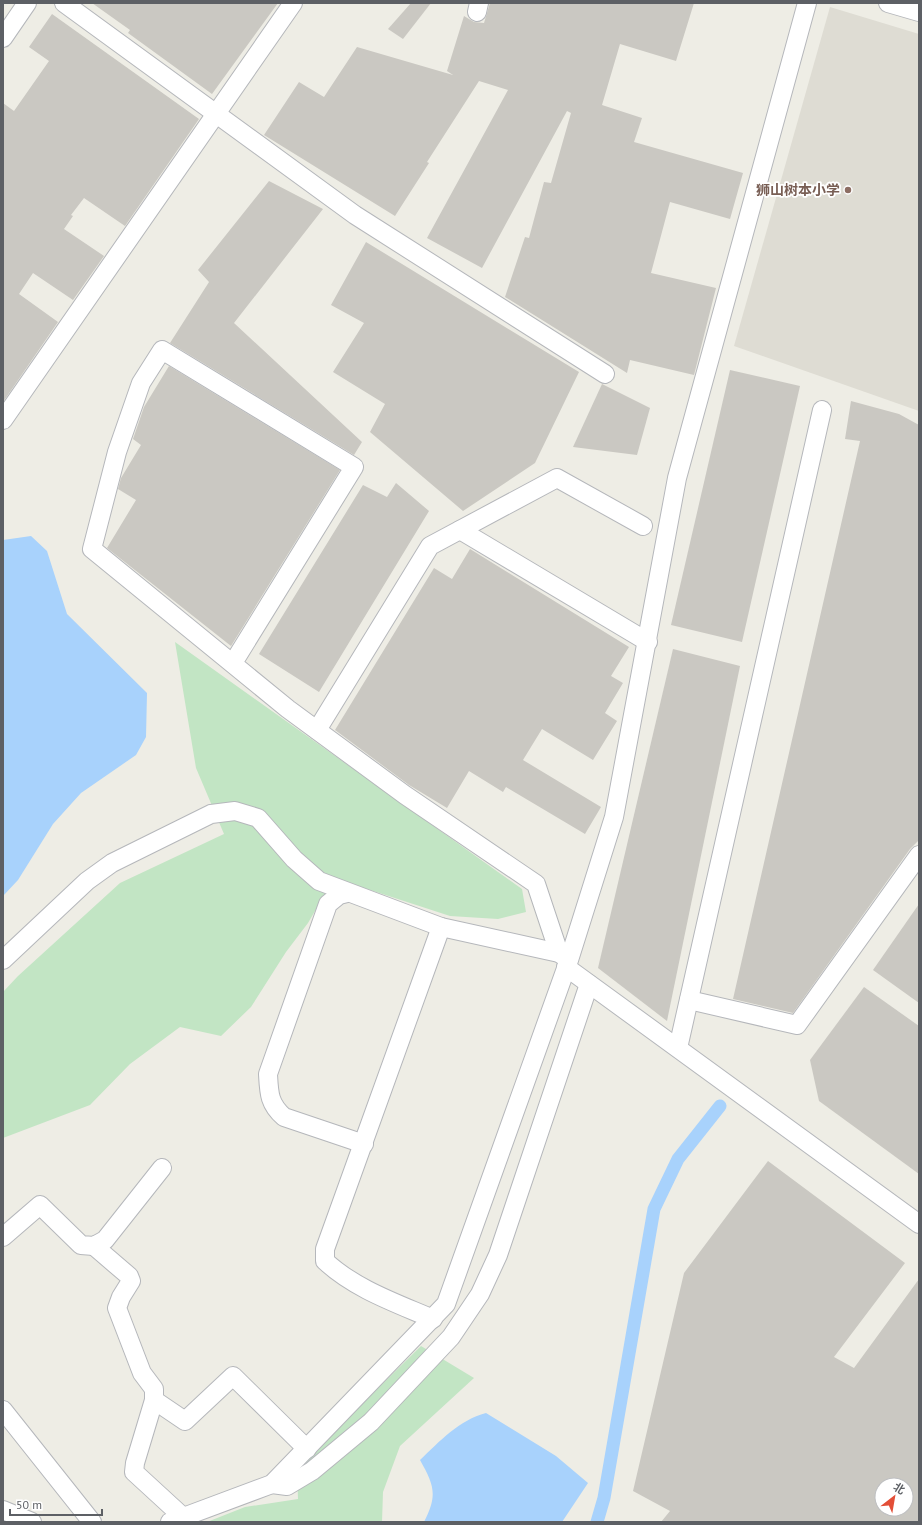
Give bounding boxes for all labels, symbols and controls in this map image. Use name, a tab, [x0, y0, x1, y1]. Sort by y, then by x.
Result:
place label: 狮山树本小学	[756, 181, 840, 199]
marker: 狮山树本小学	[843, 185, 853, 195]
north arrow	[874, 1477, 914, 1517]
text: 北	[891, 1480, 907, 1497]
scale bar	[10, 1491, 102, 1517]
text: 50 m	[16, 1497, 42, 1512]

